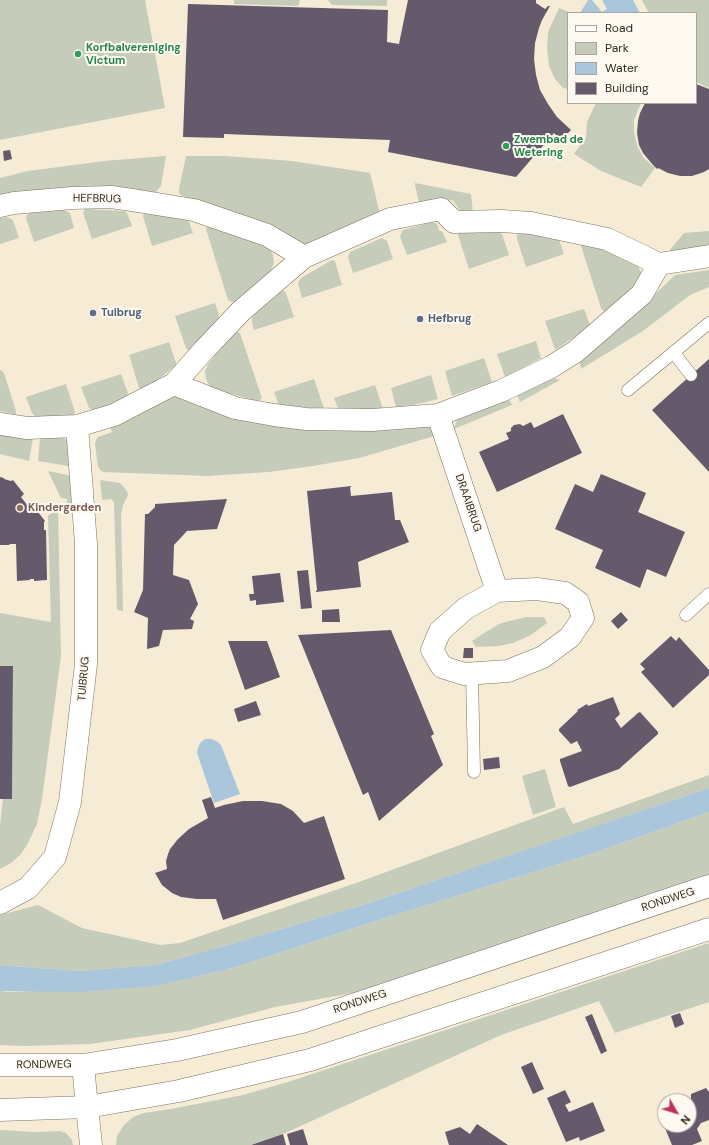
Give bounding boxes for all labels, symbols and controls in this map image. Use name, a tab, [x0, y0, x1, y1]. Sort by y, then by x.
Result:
legend	[567, 12, 697, 104]
text: Road	[605, 20, 633, 36]
text: Park	[605, 40, 629, 56]
place label: Korfbalvereniging Victum	[86, 41, 181, 67]
marker: Korfbalvereniging Victum	[73, 49, 83, 59]
text: Water	[605, 60, 638, 76]
text: Building	[605, 80, 649, 96]
place label: Zwembad de Wetering	[514, 133, 583, 159]
marker: Zwembad de Wetering	[501, 141, 511, 151]
street label: HEFBRUG	[73, 192, 121, 206]
place label: Tuibrug	[101, 306, 142, 320]
marker: Tuibrug	[88, 308, 98, 318]
place label: Hefbrug	[428, 312, 472, 326]
marker: Hefbrug	[415, 314, 425, 324]
street label: DRAAIBRUG	[452, 472, 484, 534]
place label: Kindergarden	[28, 501, 101, 515]
marker: Kindergarden	[15, 503, 25, 513]
street label: TUIBRUG	[75, 656, 93, 702]
street label: RONDWEG	[640, 885, 696, 915]
street label: RONDWEG	[332, 987, 388, 1017]
street label: RONDWEG	[16, 1058, 72, 1072]
north arrow	[657, 1093, 697, 1133]
text: N	[678, 1112, 694, 1127]

